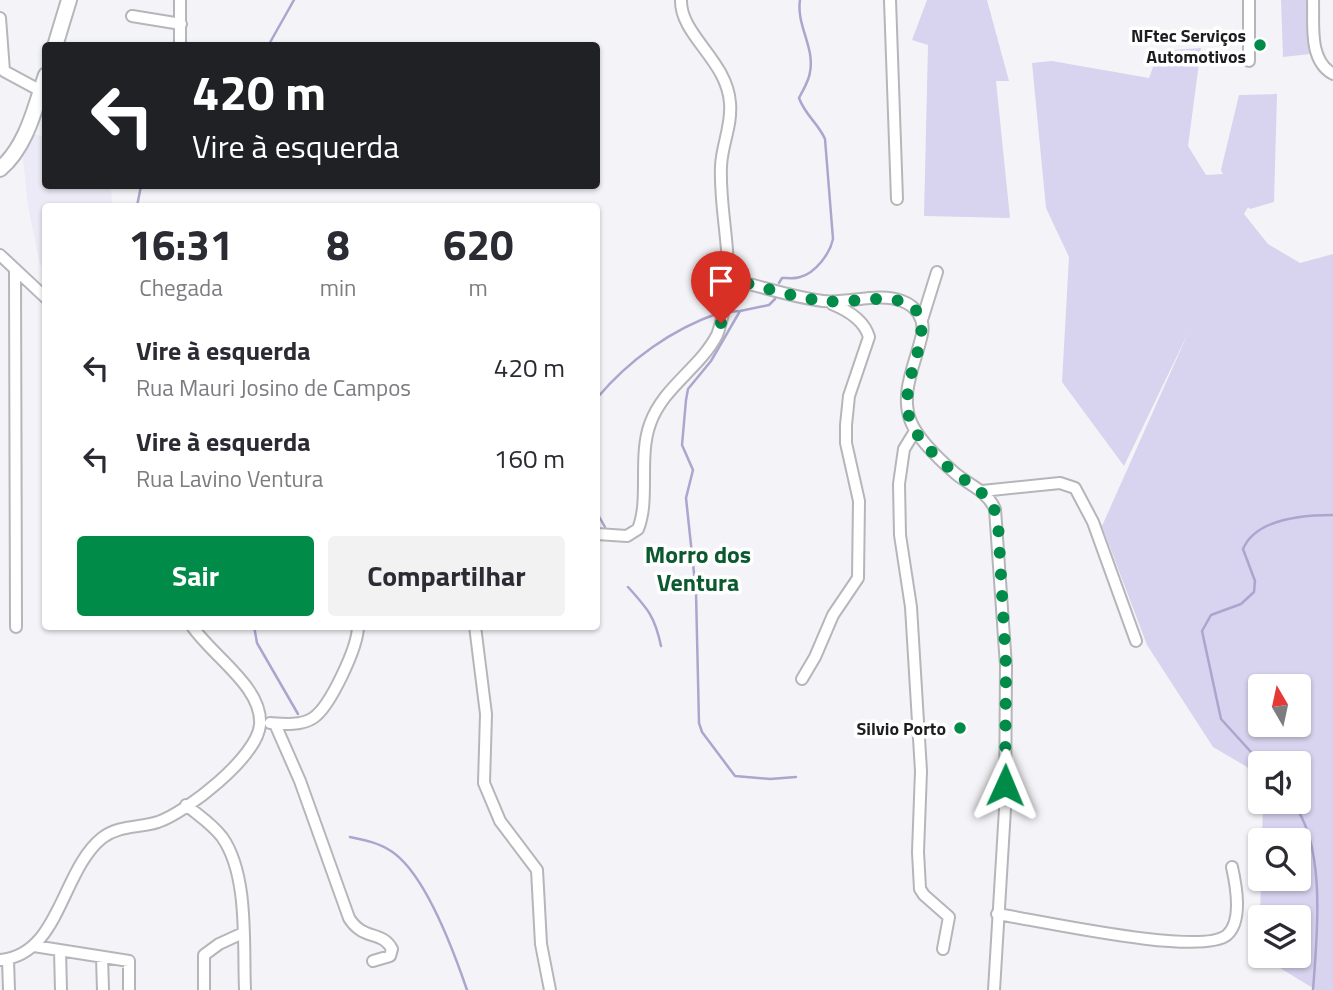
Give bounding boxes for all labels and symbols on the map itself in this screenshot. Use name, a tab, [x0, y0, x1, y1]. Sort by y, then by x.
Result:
place label: NFtec Serviços Automotivos	[1131, 22, 1246, 70]
marker: NFtec Serviços Automotivos	[1252, 37, 1268, 53]
pin	[691, 251, 751, 323]
district label: Morro dos Ventura	[645, 536, 751, 600]
north arrow	[1248, 674, 1311, 737]
place label: Silvio Porto	[857, 715, 946, 742]
marker: Silvio Porto	[952, 720, 968, 736]
position arrow	[968, 748, 1042, 822]

